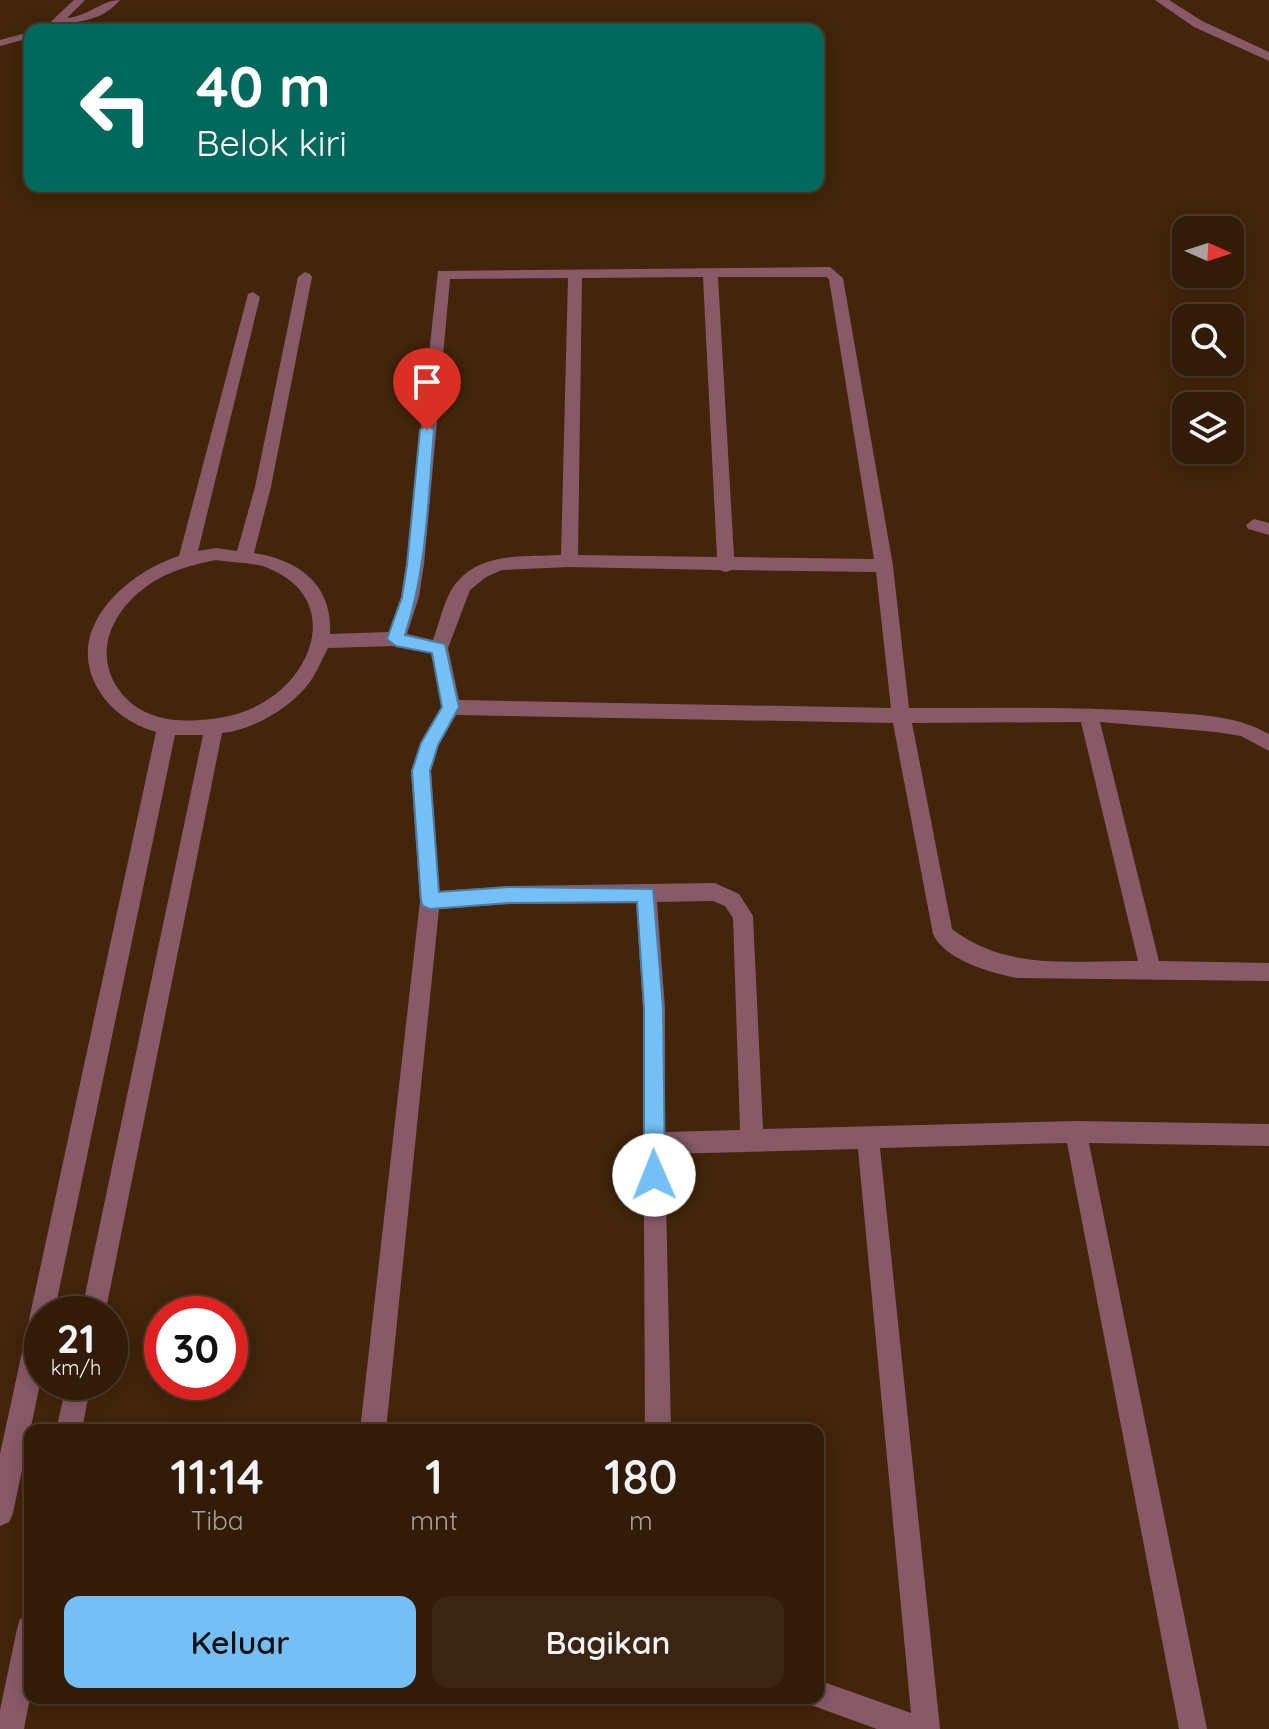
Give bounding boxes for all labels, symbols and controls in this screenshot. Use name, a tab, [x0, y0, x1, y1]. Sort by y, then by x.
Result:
text: 40 m	[196, 51, 331, 121]
icon: left	[64, 56, 168, 160]
text: Belok kiri	[196, 120, 347, 165]
north arrow	[1172, 216, 1244, 288]
map controls	[1172, 216, 1244, 464]
button: search	[1172, 304, 1244, 376]
pin	[393, 348, 461, 430]
icon: arrive	[405, 360, 449, 404]
button: layers	[1172, 392, 1244, 464]
position arrow	[612, 1133, 696, 1217]
speed limit sign: 30	[144, 1296, 248, 1400]
text: 21	[57, 1313, 95, 1363]
text: km/h	[51, 1355, 101, 1380]
text: 11:14	[170, 1446, 264, 1506]
text: 1	[425, 1446, 443, 1506]
text: 180	[604, 1446, 678, 1506]
text: Tiba	[191, 1504, 244, 1537]
text: mnt	[410, 1504, 458, 1537]
text: m	[629, 1504, 653, 1537]
button: Keluar	[64, 1596, 416, 1688]
button: Bagikan	[432, 1596, 784, 1688]

